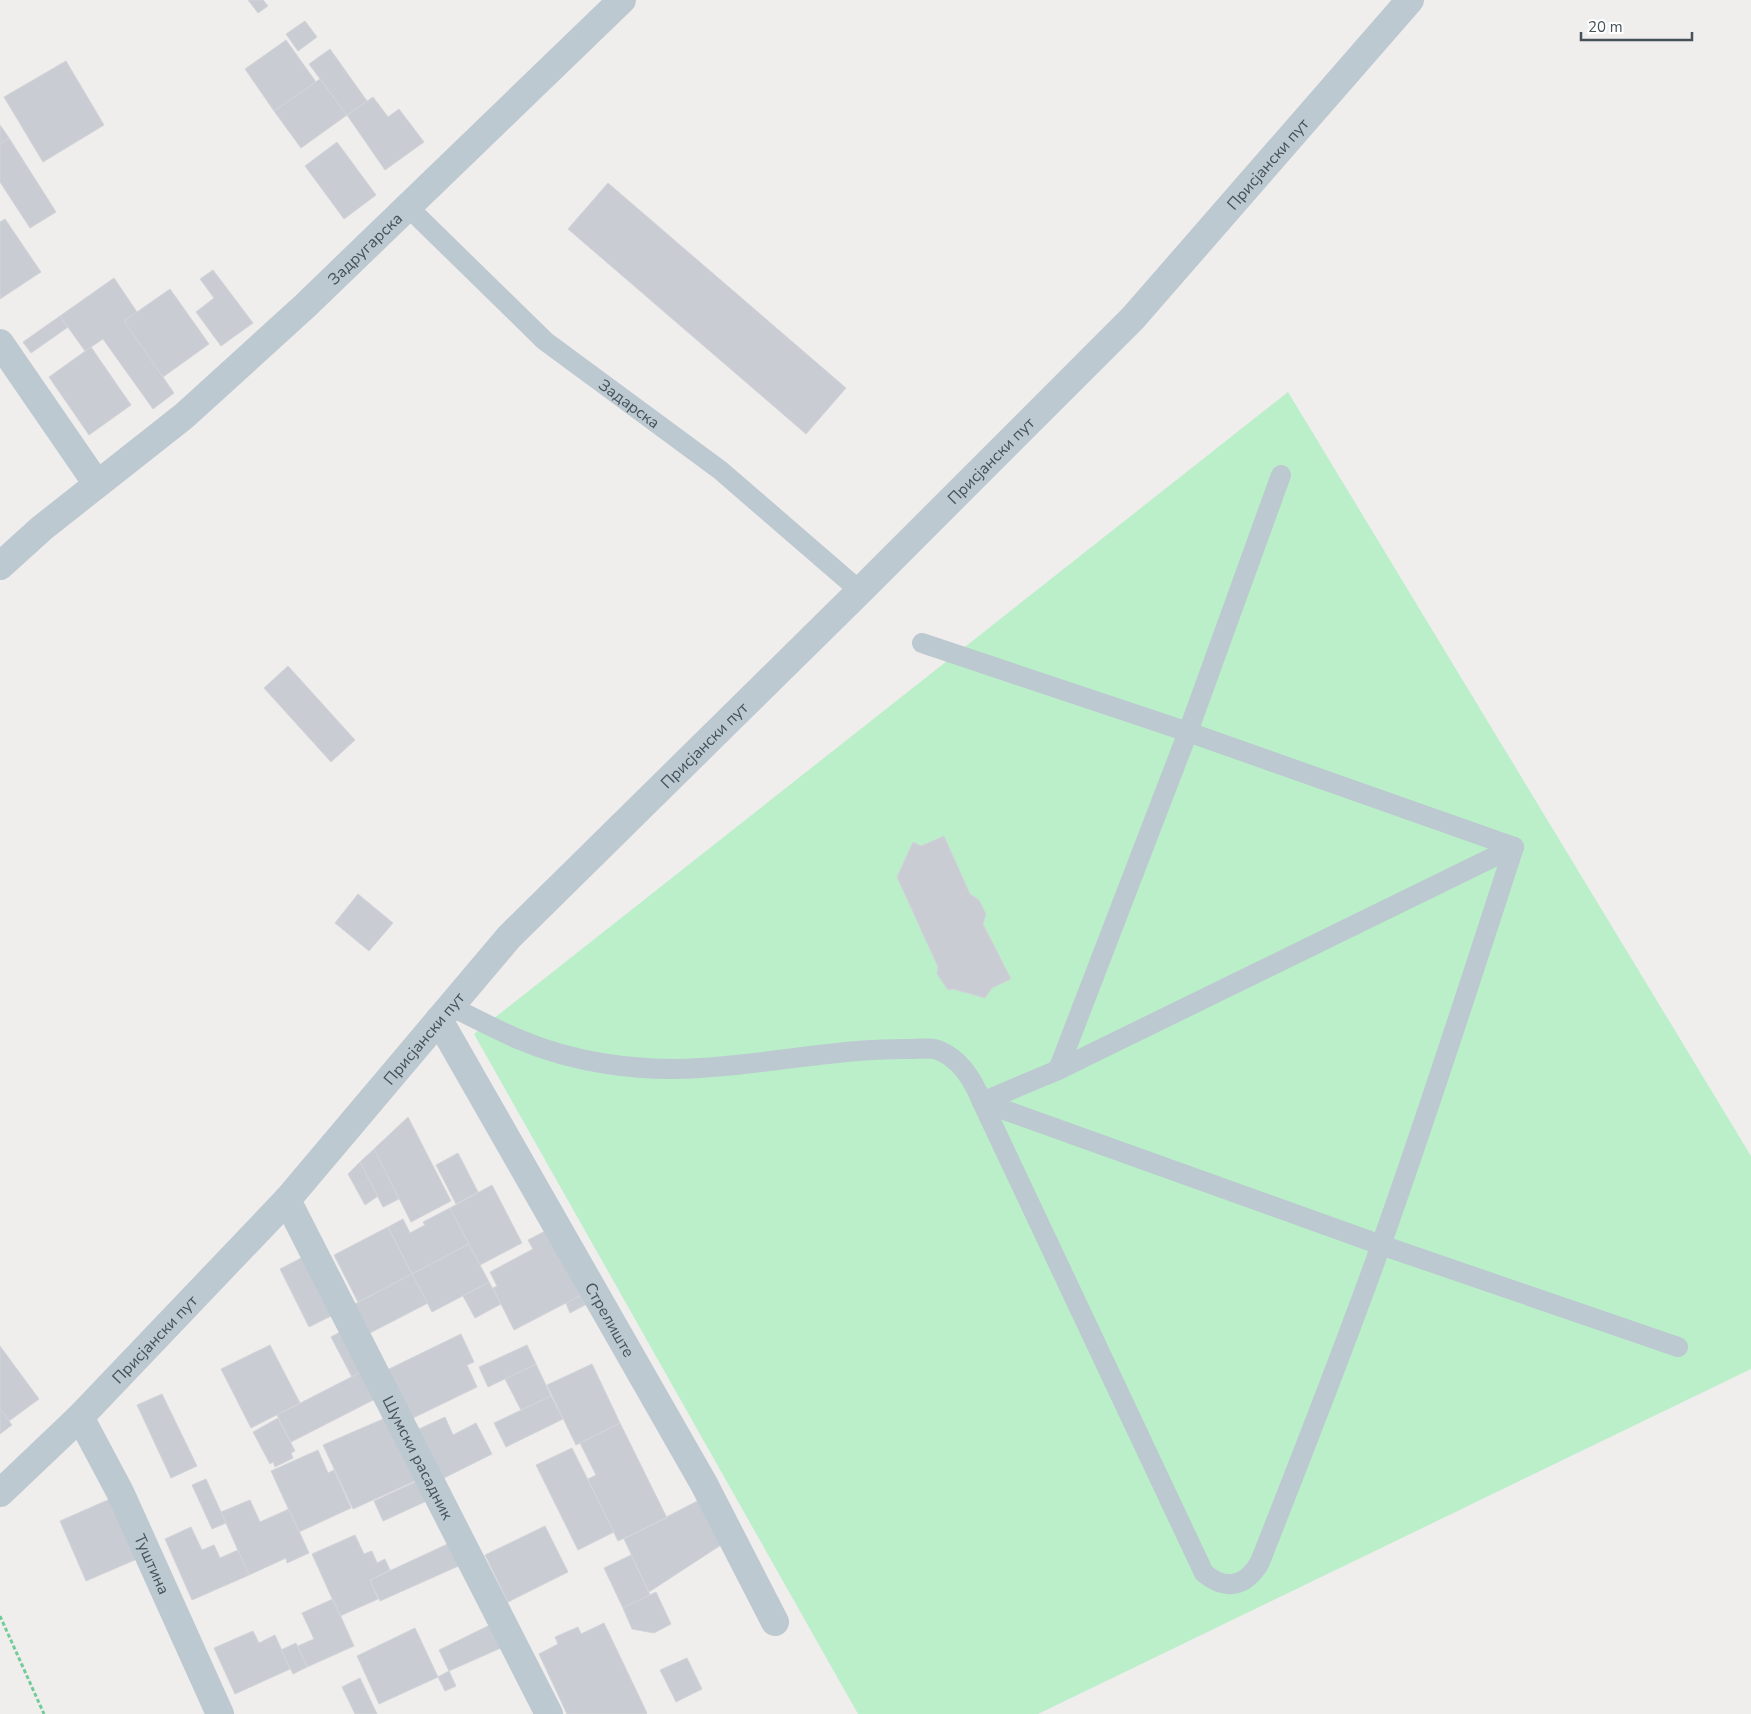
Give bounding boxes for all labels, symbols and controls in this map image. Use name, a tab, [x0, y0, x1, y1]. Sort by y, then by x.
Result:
scale bar	[1581, 10, 1692, 42]
text: 20 m	[1588, 17, 1623, 37]
street label: Присјански пут	[1222, 113, 1315, 215]
street label: Задругарска	[323, 208, 408, 290]
street label: Задарска	[594, 374, 664, 434]
street label: Присјански пут	[943, 412, 1040, 509]
street label: Присјански пут	[656, 697, 754, 794]
street label: Присјански пут	[379, 987, 470, 1090]
street label: Стрелиште	[579, 1279, 639, 1362]
street label: Присјански пут	[107, 1290, 203, 1389]
street label: Шумски расадник	[377, 1392, 458, 1524]
street label: Туштина	[128, 1531, 175, 1598]

